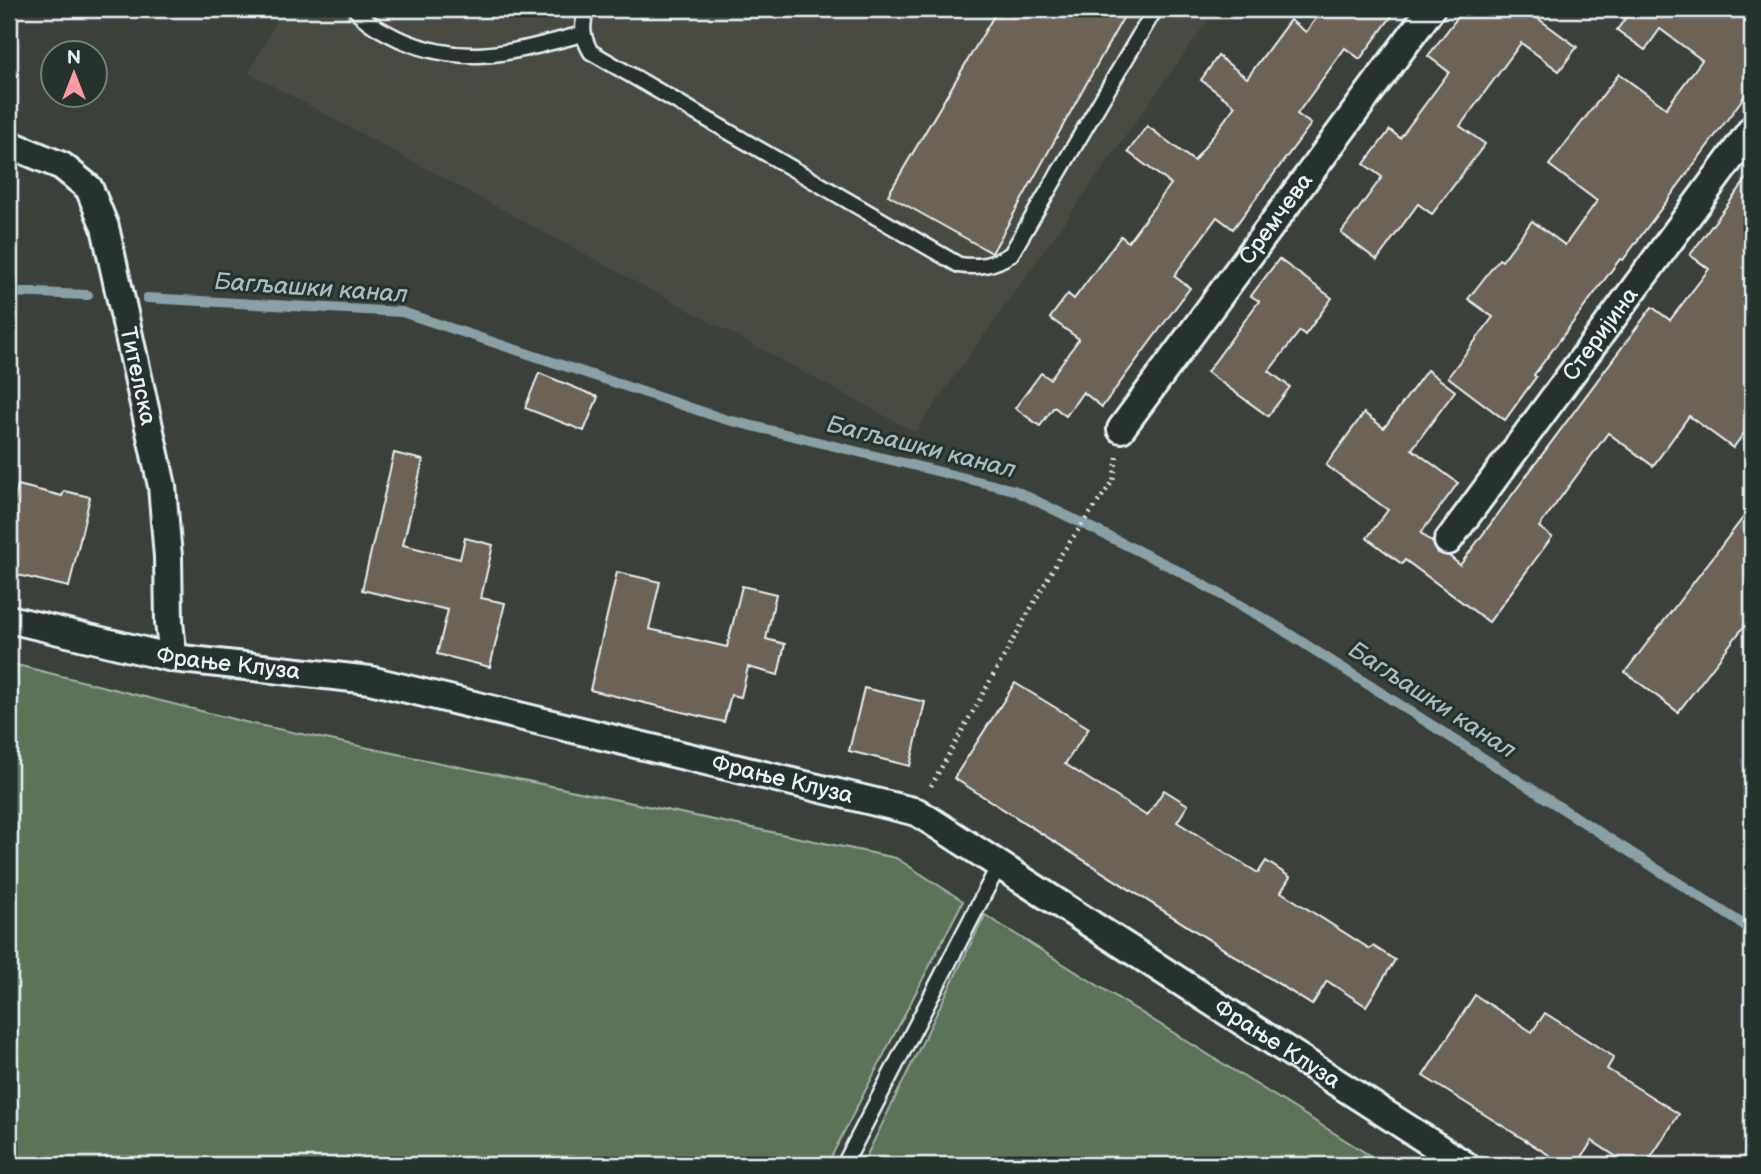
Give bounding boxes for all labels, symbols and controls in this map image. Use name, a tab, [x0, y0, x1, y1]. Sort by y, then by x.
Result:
north arrow	[38, 38, 108, 108]
text: N	[67, 47, 81, 70]
street label: Сремчева	[1233, 167, 1319, 270]
water label: Багљашки канал	[213, 267, 409, 309]
street label: Стеријина	[1557, 281, 1645, 387]
street label: Тителска	[113, 324, 162, 428]
water label: Багљашки канал	[824, 410, 1019, 485]
water label: Багљашки канал	[1343, 635, 1521, 765]
street label: Фрање Клуза	[153, 640, 302, 686]
street label: Фрање Клуза	[709, 749, 856, 810]
street label: Фрање Клуза	[1209, 993, 1346, 1095]

